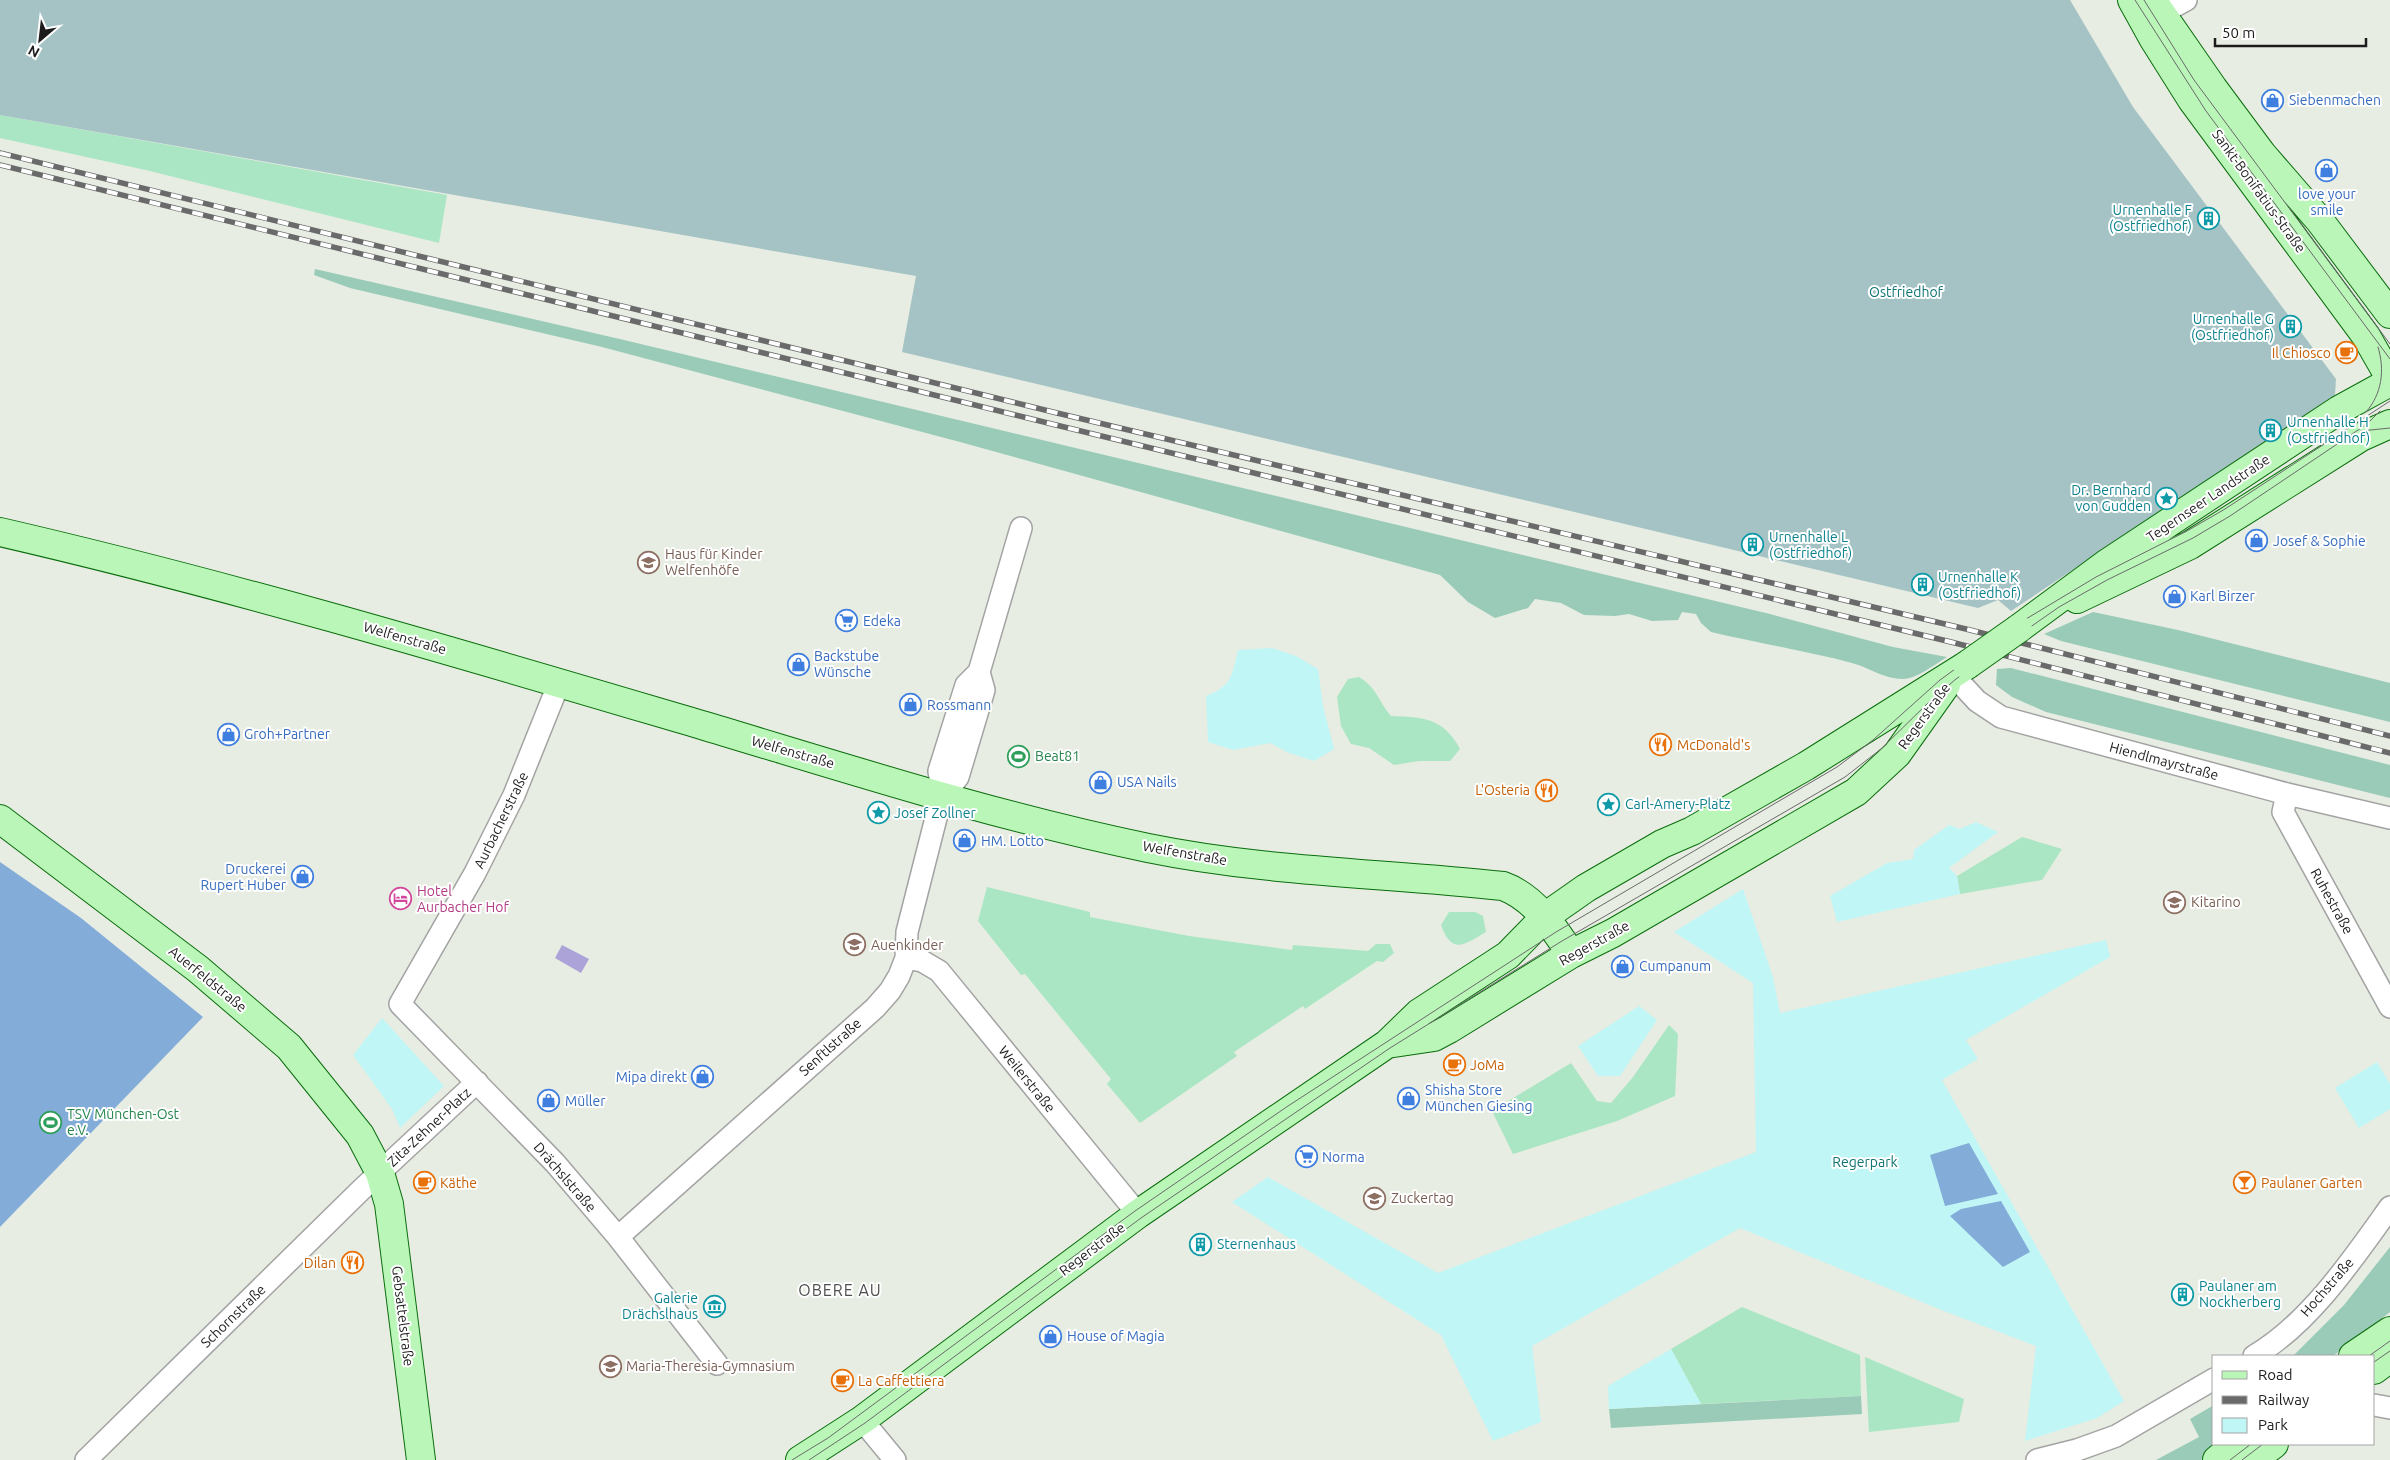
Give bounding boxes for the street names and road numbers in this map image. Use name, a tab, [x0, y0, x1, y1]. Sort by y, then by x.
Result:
street label: Sankt-Bonifatius-Straße	[2209, 126, 2309, 256]
street label: Tegernseer Landstraße	[2144, 451, 2272, 545]
street label: Welfenstraße	[362, 619, 448, 657]
street label: Regerstraße	[1895, 680, 1953, 752]
street label: Welfenstraße	[750, 733, 836, 771]
street label: Hiendlmayrstraße	[2108, 739, 2220, 783]
street label: Aurbacherstraße	[471, 769, 531, 871]
street label: Welfenstraße	[1142, 838, 1228, 868]
street label: Ruhestraße	[2307, 865, 2357, 937]
street label: Regerstraße	[1556, 917, 1632, 969]
street label: Auerfeldstraße	[166, 943, 250, 1015]
street label: Senftlstraße	[796, 1015, 864, 1079]
street label: Weilerstraße	[995, 1043, 1059, 1115]
street label: Zita-Zehner-Platz	[384, 1084, 474, 1170]
street label: Drächslstraße	[530, 1139, 600, 1215]
street label: Regerstraße	[1056, 1219, 1128, 1279]
street label: Hochstraße	[2297, 1254, 2357, 1320]
street label: Gebsattelstraße	[389, 1265, 417, 1367]
street label: Schornstraße	[197, 1281, 269, 1351]

